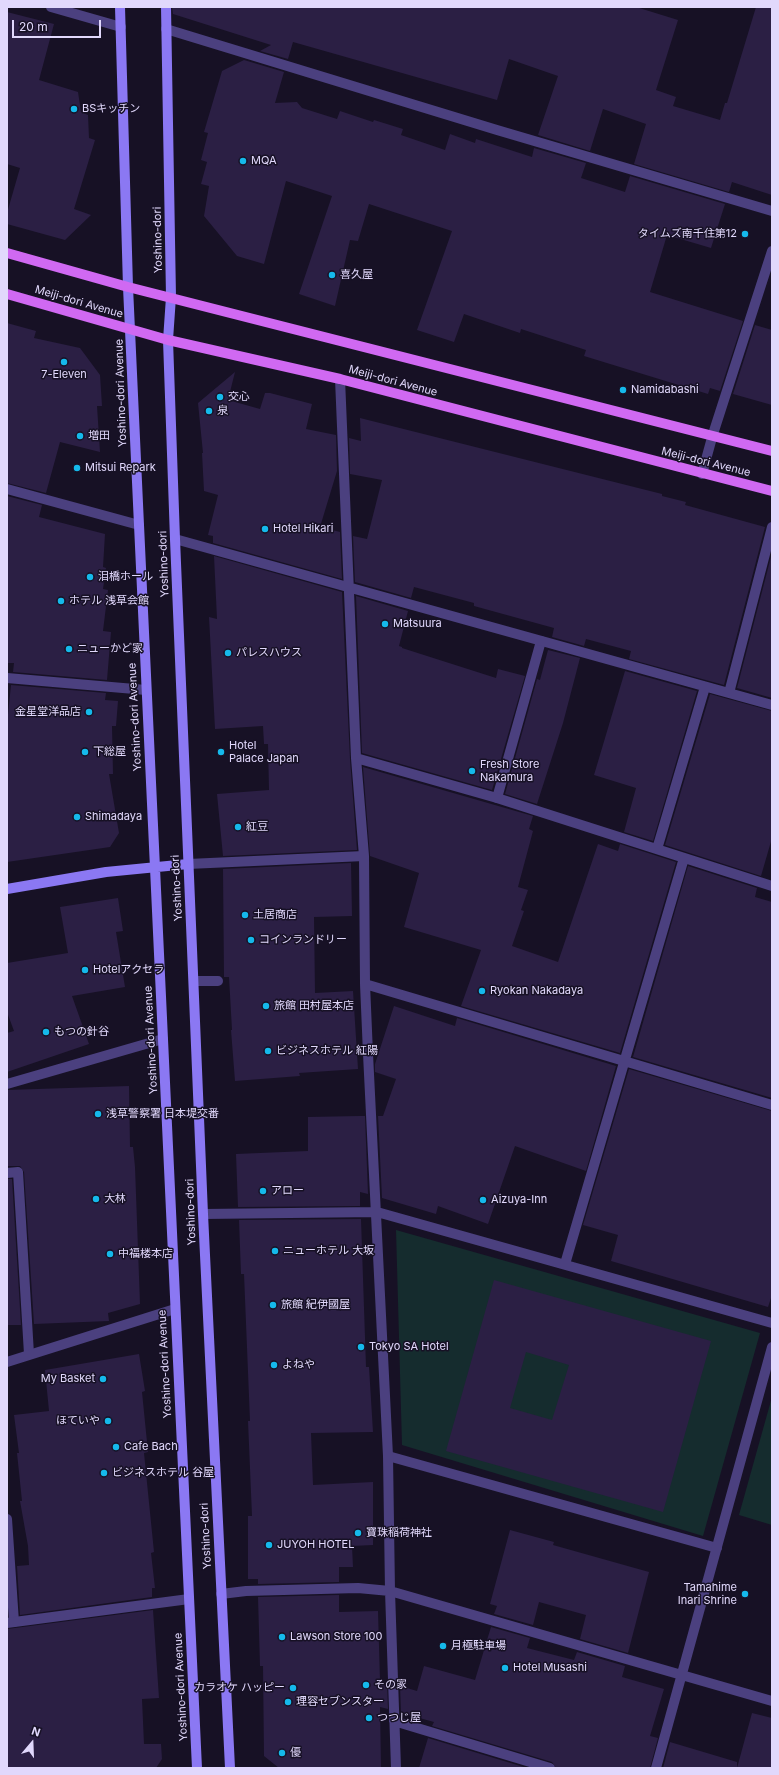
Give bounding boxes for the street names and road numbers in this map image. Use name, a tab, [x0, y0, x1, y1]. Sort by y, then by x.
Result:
street label: Yoshino-dori	[151, 207, 165, 273]
street label: Meiji-dori Avenue	[33, 283, 125, 321]
street label: Yoshino-dori Avenue	[113, 339, 129, 447]
street label: Meiji-dori Avenue	[347, 363, 439, 399]
street label: Meiji-dori Avenue	[660, 445, 752, 479]
street label: Yoshino-dori	[156, 530, 172, 598]
street label: Yoshino-dori Avenue	[126, 663, 144, 771]
street label: Yoshino-dori	[169, 854, 185, 922]
street label: Yoshino-dori Avenue	[142, 986, 160, 1094]
street label: Yoshino-dori	[183, 1178, 199, 1246]
street label: Yoshino-dori Avenue	[156, 1310, 174, 1418]
street label: Yoshino-dori	[198, 1502, 214, 1570]
street label: Yoshino-dori Avenue	[172, 1633, 190, 1741]

